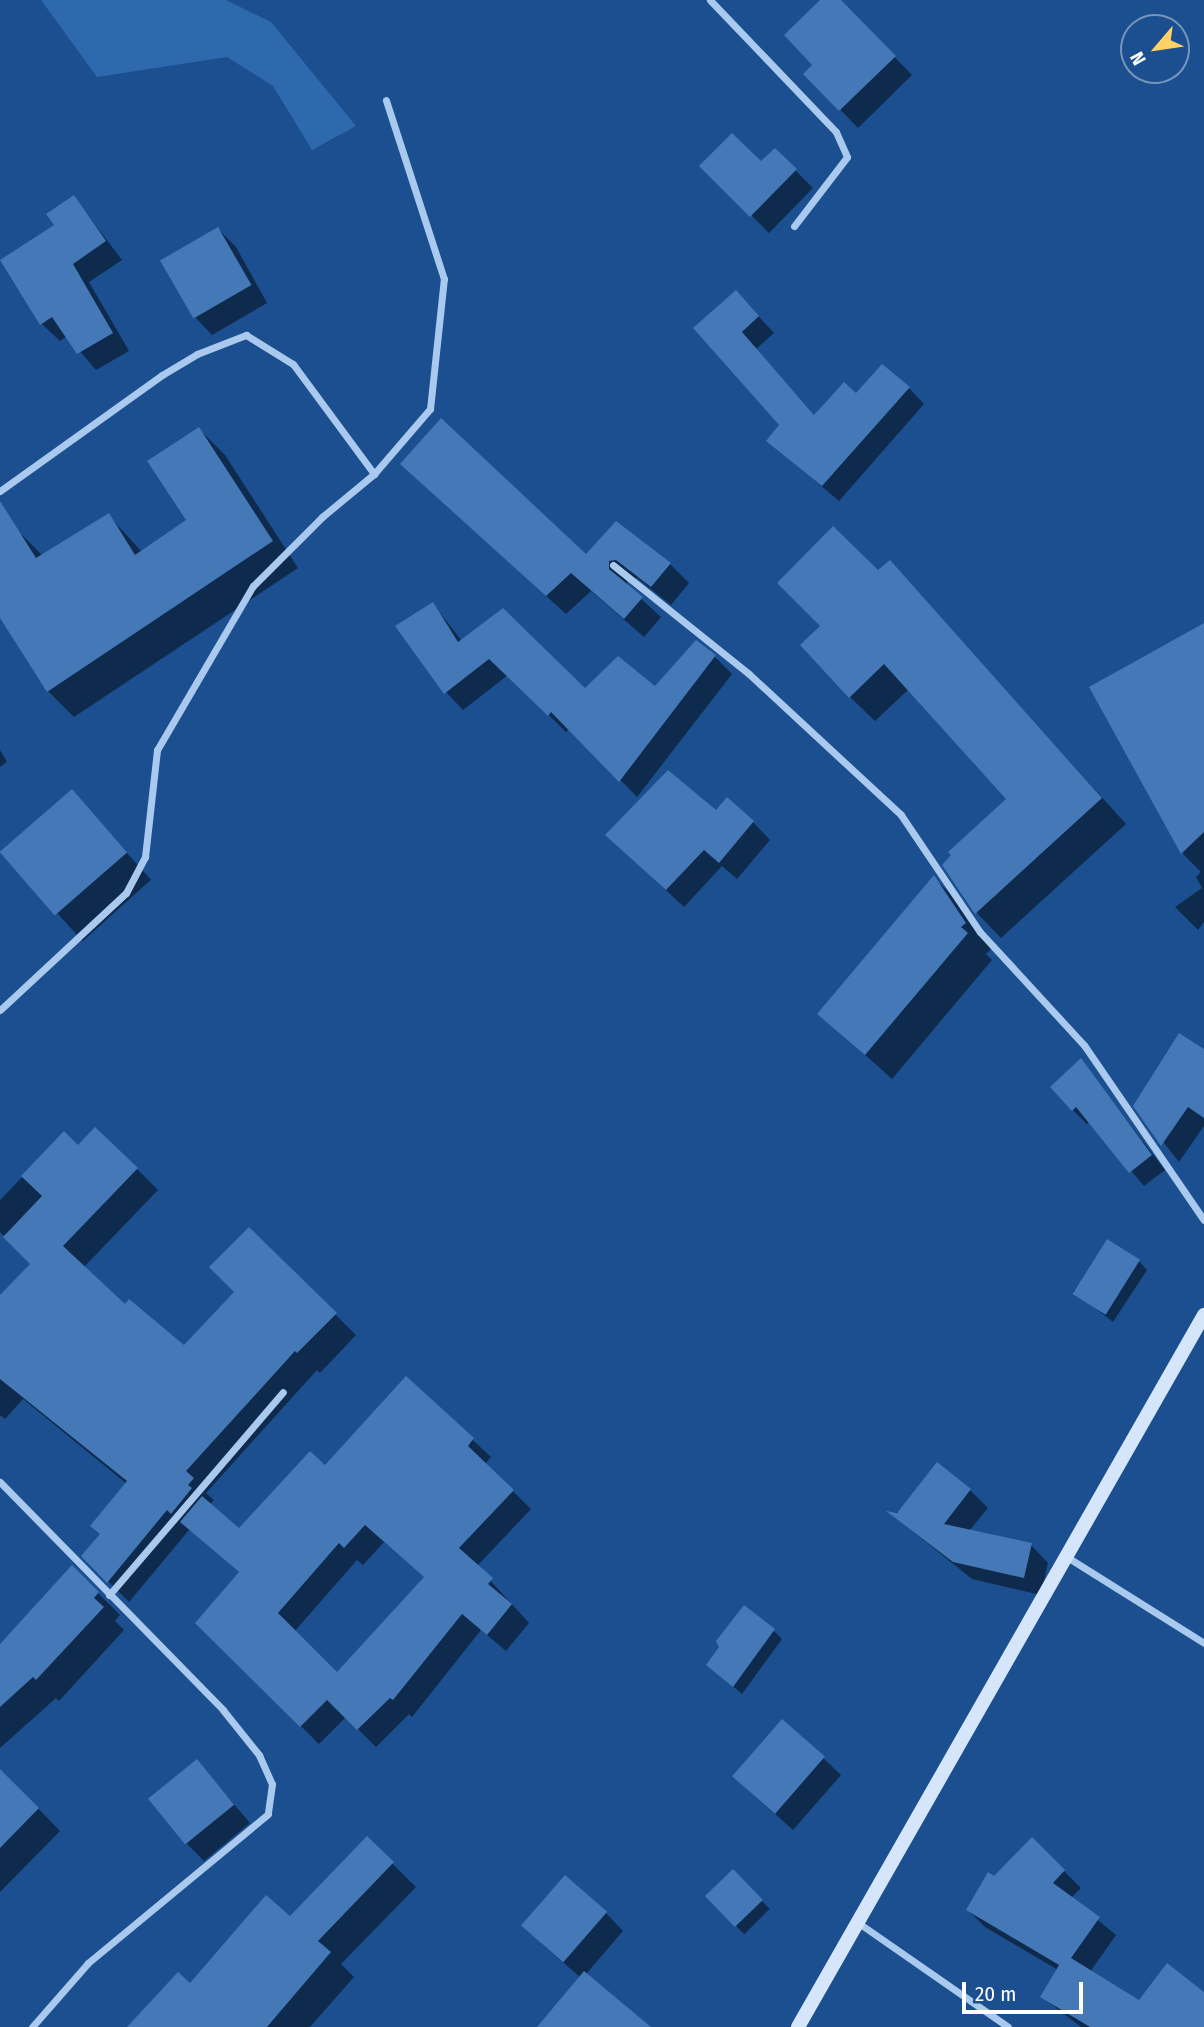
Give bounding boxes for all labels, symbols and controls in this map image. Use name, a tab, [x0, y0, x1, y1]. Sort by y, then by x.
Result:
north arrow	[1120, 14, 1190, 84]
text: N	[1125, 48, 1151, 69]
scale bar	[966, 1968, 1087, 2012]
text: 20 m	[975, 1981, 1016, 2007]

